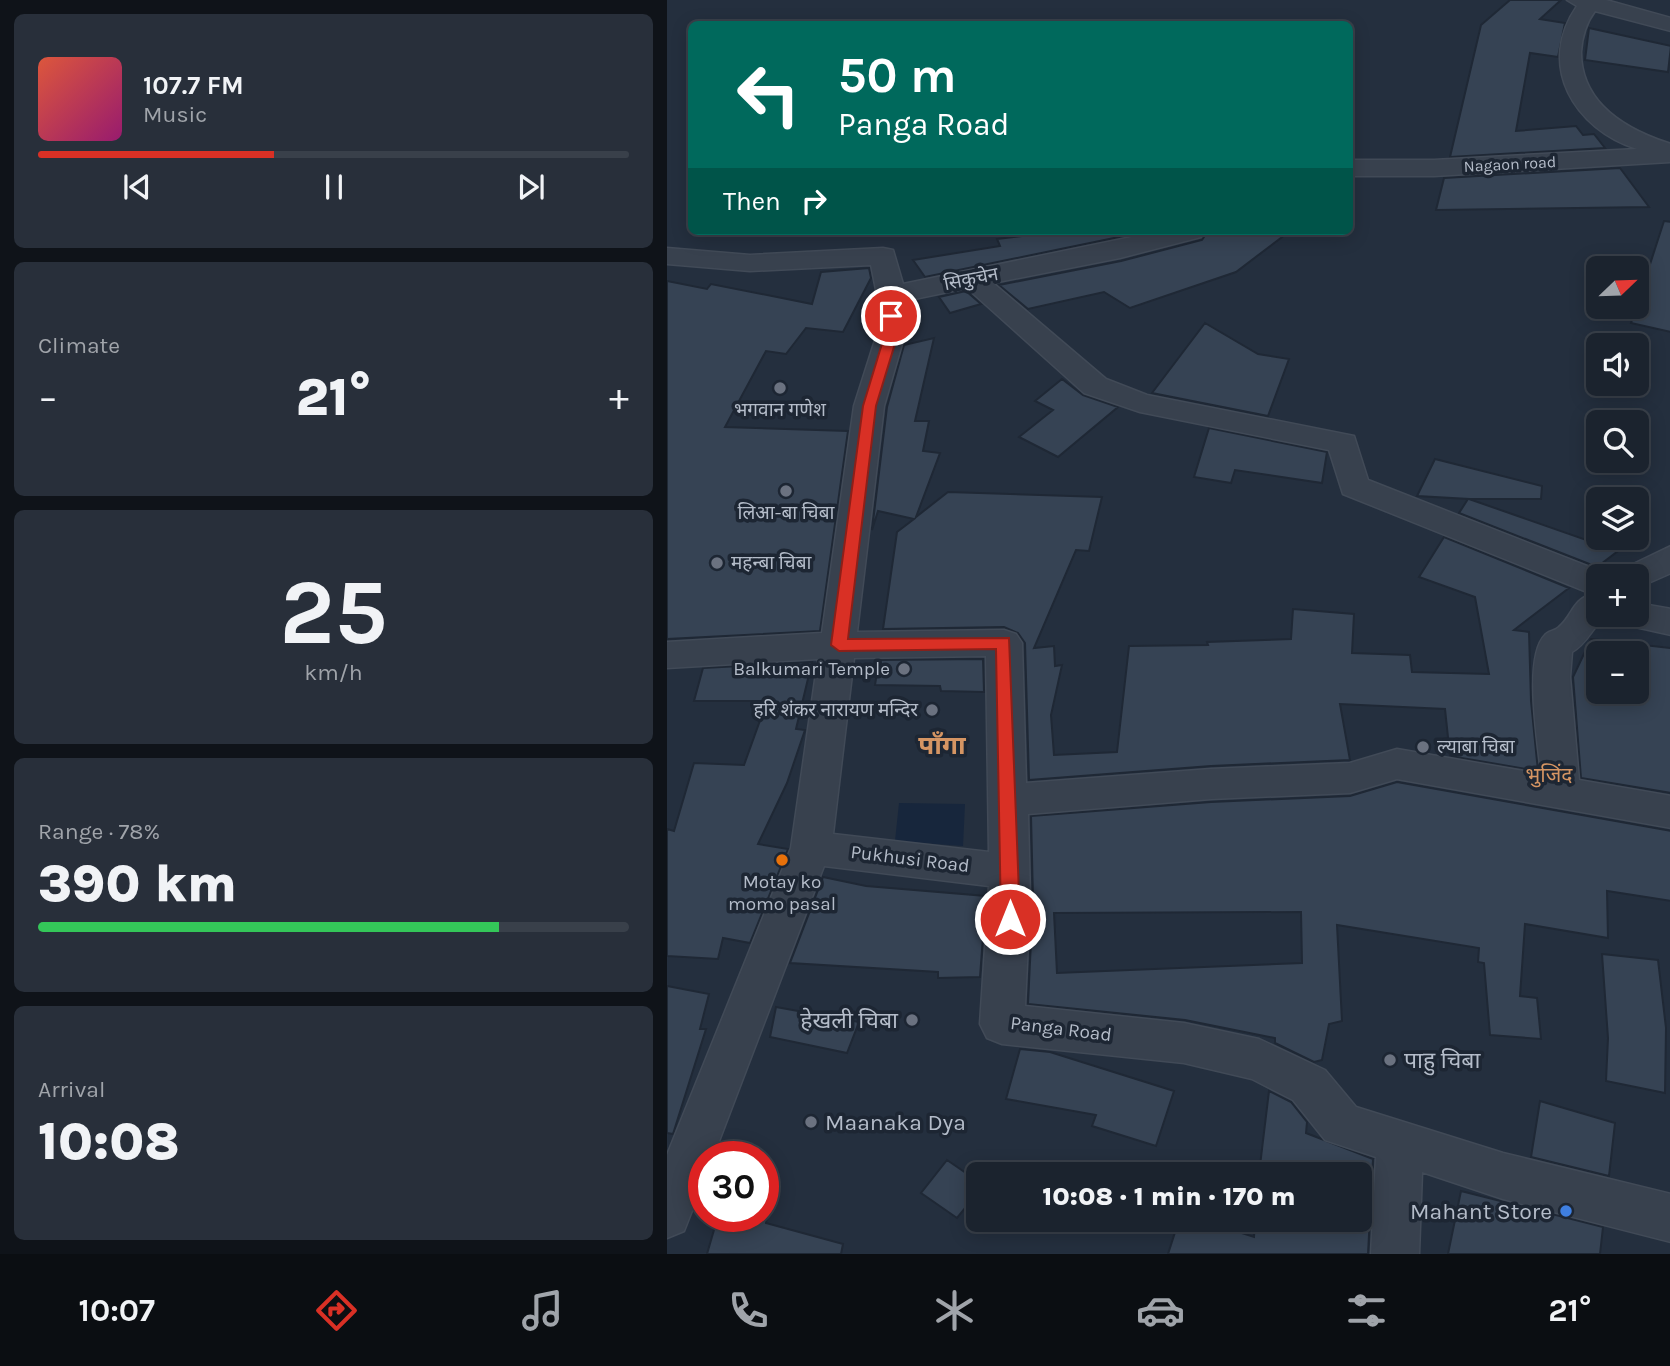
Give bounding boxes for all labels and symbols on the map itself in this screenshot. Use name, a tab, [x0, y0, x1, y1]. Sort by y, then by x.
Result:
street label: Nagaon road	[1463, 152, 1557, 176]
north arrow	[1586, 256, 1649, 318]
street label: सिकुचेन	[942, 262, 1001, 296]
pin	[861, 286, 921, 346]
marker: भगवान गणेश	[772, 380, 788, 396]
place label: भगवान गणेश	[734, 398, 827, 421]
marker: लिआ-बा चिबा	[778, 483, 794, 499]
place label: लिआ-बा चिबा	[738, 502, 836, 524]
place label: महन्बा चिबा	[731, 552, 813, 574]
marker: महन्बा चिबा	[709, 555, 725, 571]
place label: Balkumari Temple	[733, 658, 890, 680]
marker: Balkumari Temple	[896, 661, 912, 677]
place label: हरि शंकर नारायण मन्दिर	[753, 699, 919, 721]
marker: हरि शंकर नारायण मन्दिर	[924, 702, 940, 718]
district label: पाँगा	[918, 730, 967, 761]
place label: ल्याबा चिबा	[1437, 736, 1516, 758]
marker: ल्याबा चिबा	[1415, 739, 1431, 755]
district label: भुजिंद	[1526, 763, 1573, 788]
street label: Pukhusi Road	[849, 841, 971, 877]
marker: Motay ko momo pasal	[774, 852, 790, 868]
place label: Motay ko momo pasal	[728, 871, 836, 915]
position arrow	[973, 882, 1047, 956]
place label: हेखली चिबा	[800, 1007, 899, 1034]
marker: हेखली चिबा	[904, 1012, 920, 1028]
street label: Panga Road	[1009, 1012, 1113, 1046]
place label: पाहु चिबा	[1404, 1047, 1481, 1076]
marker: पाहु चिबा	[1382, 1052, 1398, 1068]
place label: Maanaka Dya	[825, 1109, 966, 1136]
marker: Maanaka Dya	[803, 1114, 819, 1130]
speed limit sign: 30	[688, 1141, 779, 1232]
place label: Mahant Store	[1410, 1198, 1552, 1225]
marker: Mahant Store	[1558, 1203, 1574, 1219]

